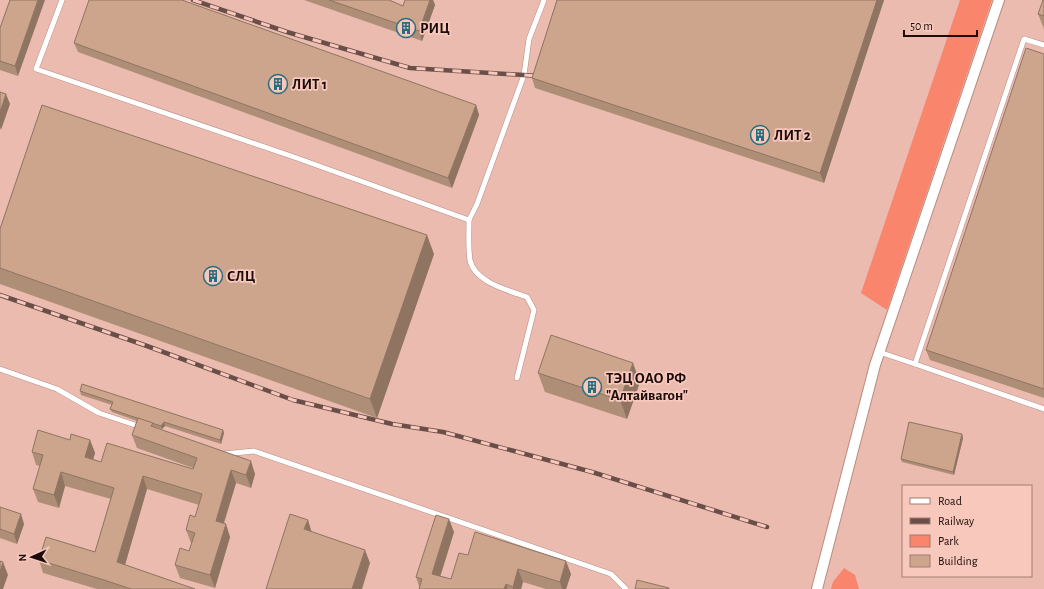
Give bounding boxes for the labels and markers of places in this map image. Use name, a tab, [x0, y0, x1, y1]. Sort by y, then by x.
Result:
building icon: РИЦ	[395, 17, 417, 39]
place label: РИЦ	[420, 21, 450, 36]
building icon: ЛИТ 1	[267, 73, 289, 95]
place label: ЛИТ 1	[292, 77, 327, 92]
building icon: ЛИТ 2	[749, 124, 771, 146]
place label: ЛИТ 2	[774, 128, 811, 143]
building icon: СЛЦ	[202, 265, 224, 287]
place label: СЛЦ	[227, 269, 256, 284]
place label: ТЭЦ ОАО РФ "Алтайвагон"	[606, 371, 688, 403]
building icon: ТЭЦ ОАО РФ "Алтайвагон"	[581, 376, 603, 398]

